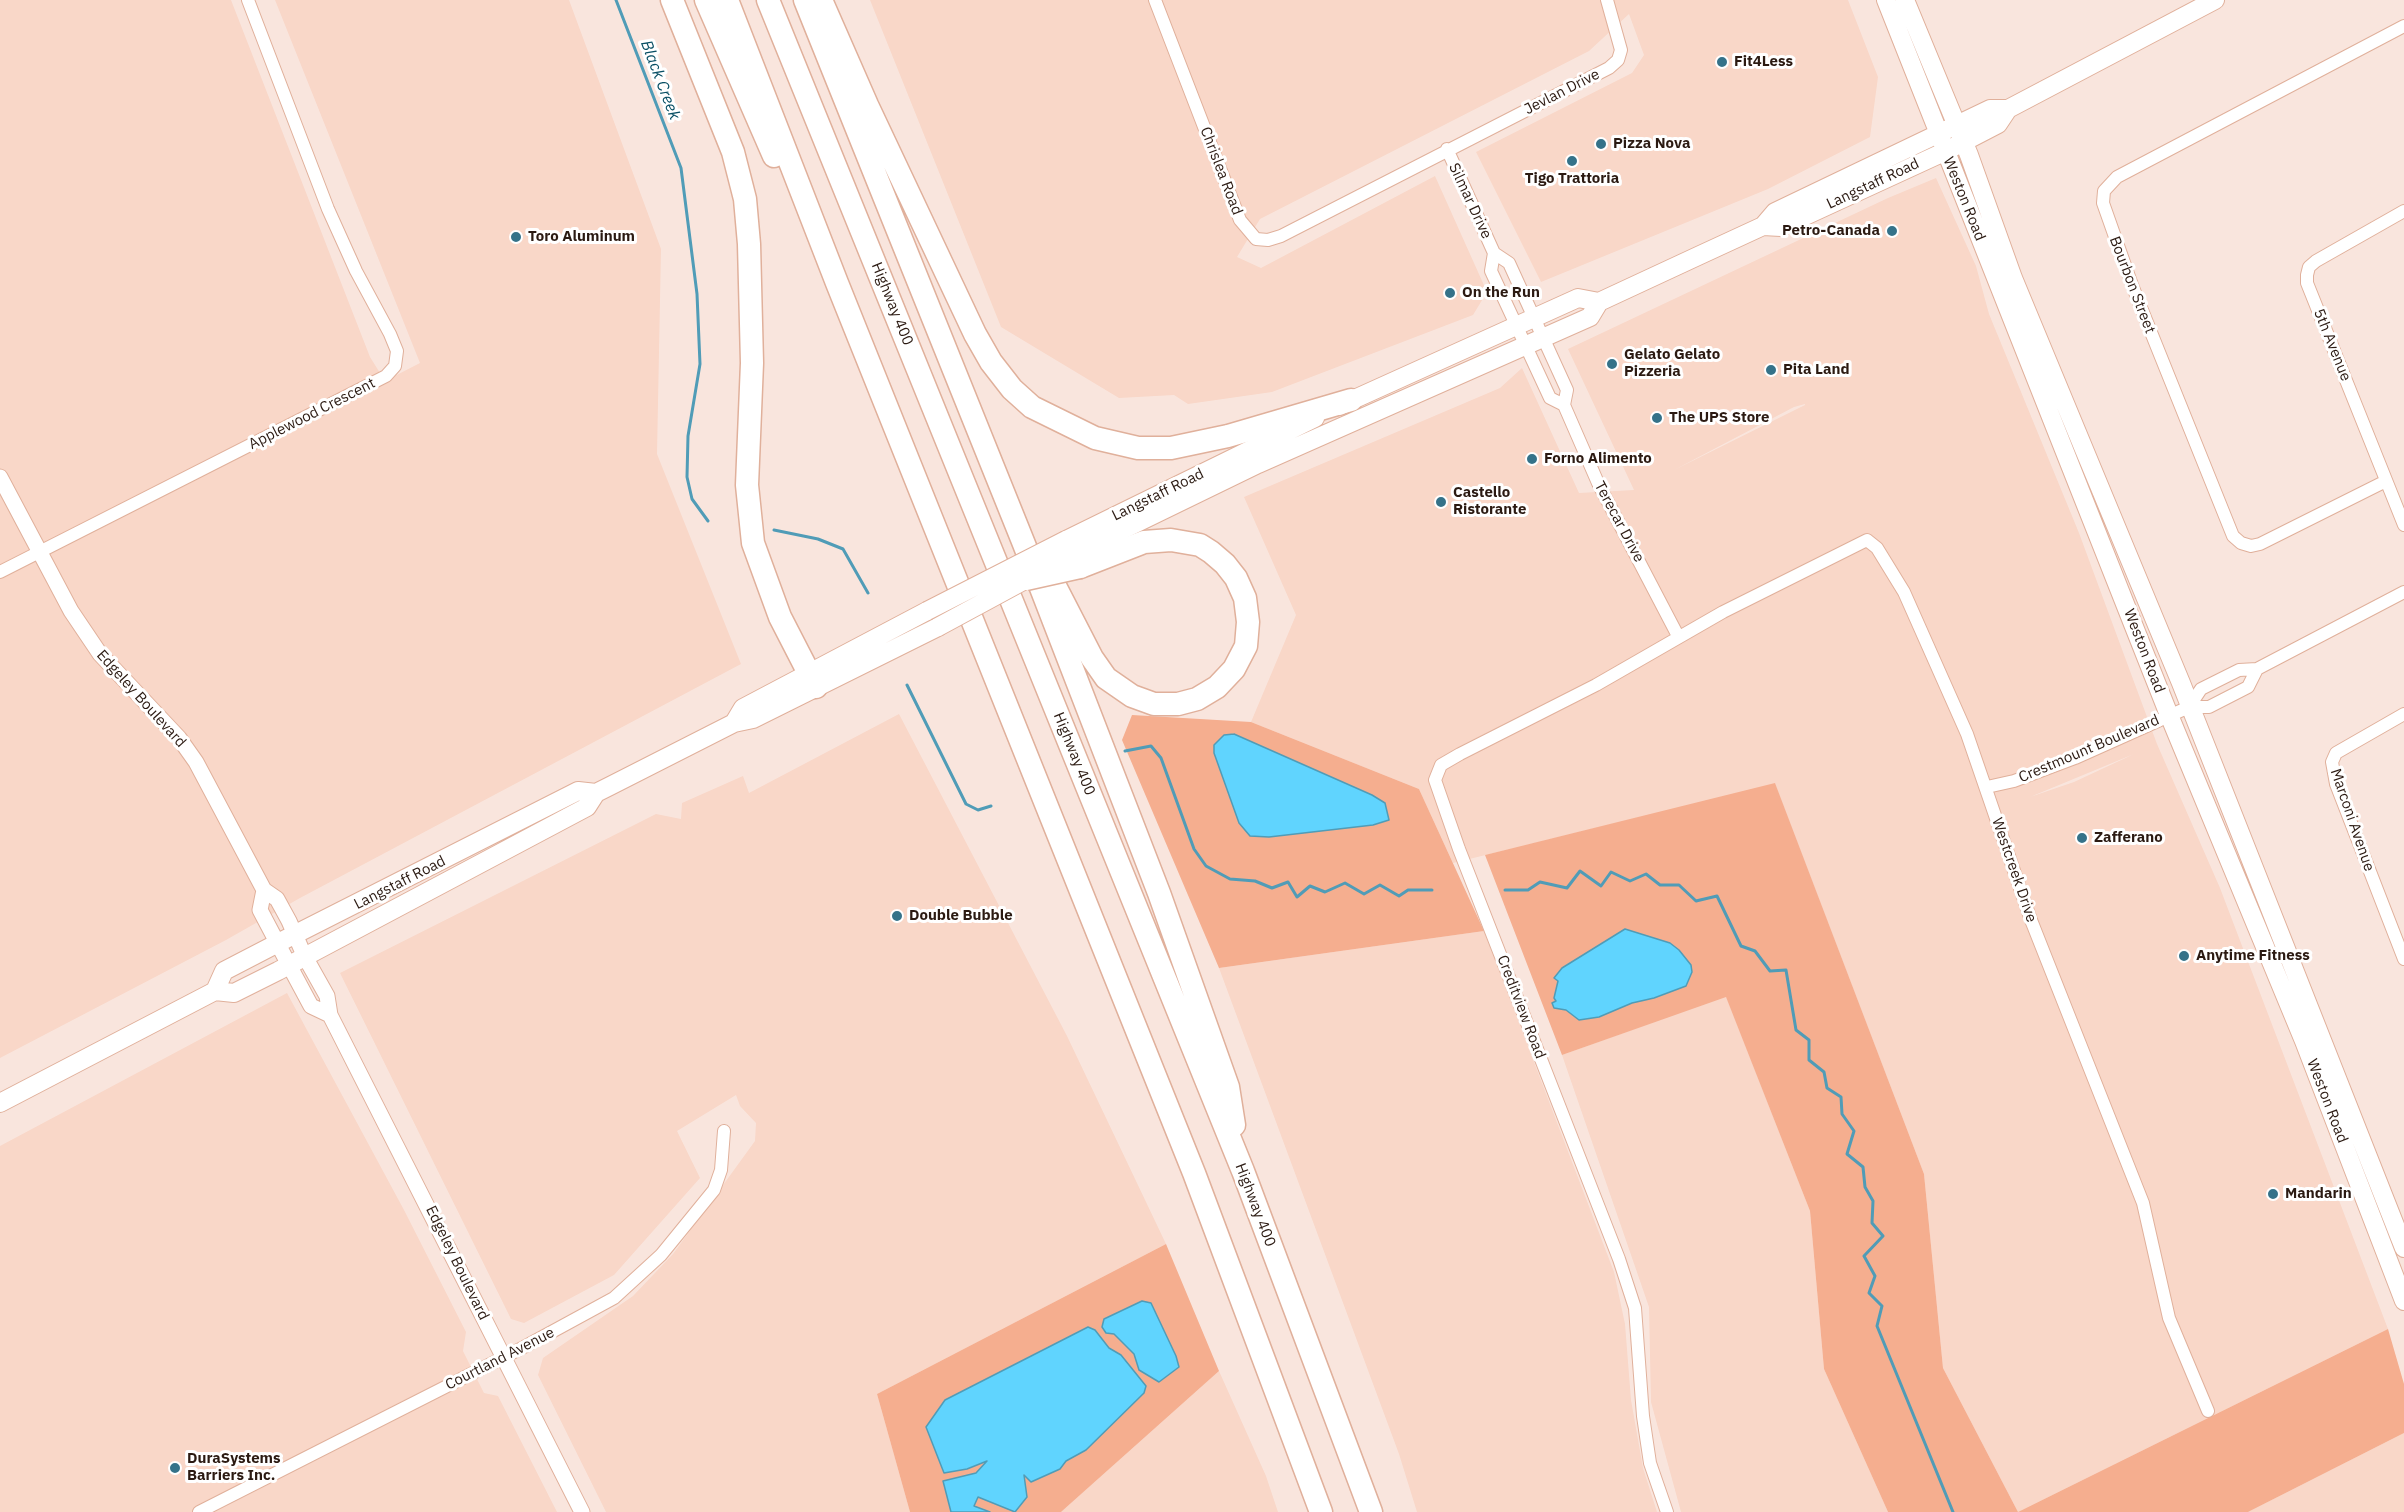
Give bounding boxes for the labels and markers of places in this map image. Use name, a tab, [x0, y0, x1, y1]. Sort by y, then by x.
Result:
place label: Fit4Less	[1734, 53, 1793, 71]
marker: Fit4Less	[1715, 55, 1729, 69]
place label: Pizza Nova	[1613, 135, 1690, 153]
marker: Pizza Nova	[1594, 137, 1608, 151]
marker: Tigo Trattoria	[1565, 154, 1579, 168]
place label: Tigo Trattoria	[1525, 170, 1619, 188]
place label: Petro-Canada	[1782, 222, 1880, 240]
marker: Petro-Canada	[1885, 224, 1899, 238]
place label: Toro Aluminum	[528, 228, 635, 246]
marker: Toro Aluminum	[509, 230, 523, 244]
place label: On the Run	[1462, 284, 1540, 302]
marker: On the Run	[1443, 286, 1457, 300]
place label: Gelato Gelato Pizzeria	[1624, 346, 1720, 381]
marker: Gelato Gelato Pizzeria	[1605, 357, 1619, 371]
place label: Pita Land	[1783, 361, 1850, 379]
marker: Pita Land	[1764, 363, 1778, 377]
place label: The UPS Store	[1669, 409, 1770, 427]
marker: The UPS Store	[1650, 411, 1664, 425]
place label: Forno Alimento	[1544, 450, 1652, 468]
marker: Forno Alimento	[1525, 452, 1539, 466]
place label: Castello Ristorante	[1453, 484, 1526, 519]
marker: Castello Ristorante	[1434, 495, 1448, 509]
place label: Zafferano	[2094, 829, 2163, 847]
marker: Zafferano	[2075, 831, 2089, 845]
place label: Double Bubble	[909, 907, 1013, 925]
marker: Double Bubble	[890, 909, 904, 923]
place label: Anytime Fitness	[2196, 947, 2310, 965]
marker: Anytime Fitness	[2177, 949, 2191, 963]
place label: Mandarin	[2285, 1185, 2352, 1203]
marker: Mandarin	[2266, 1187, 2280, 1201]
place label: DuraSystems Barriers Inc.	[187, 1450, 281, 1485]
marker: DuraSystems Barriers Inc.	[168, 1461, 182, 1475]

